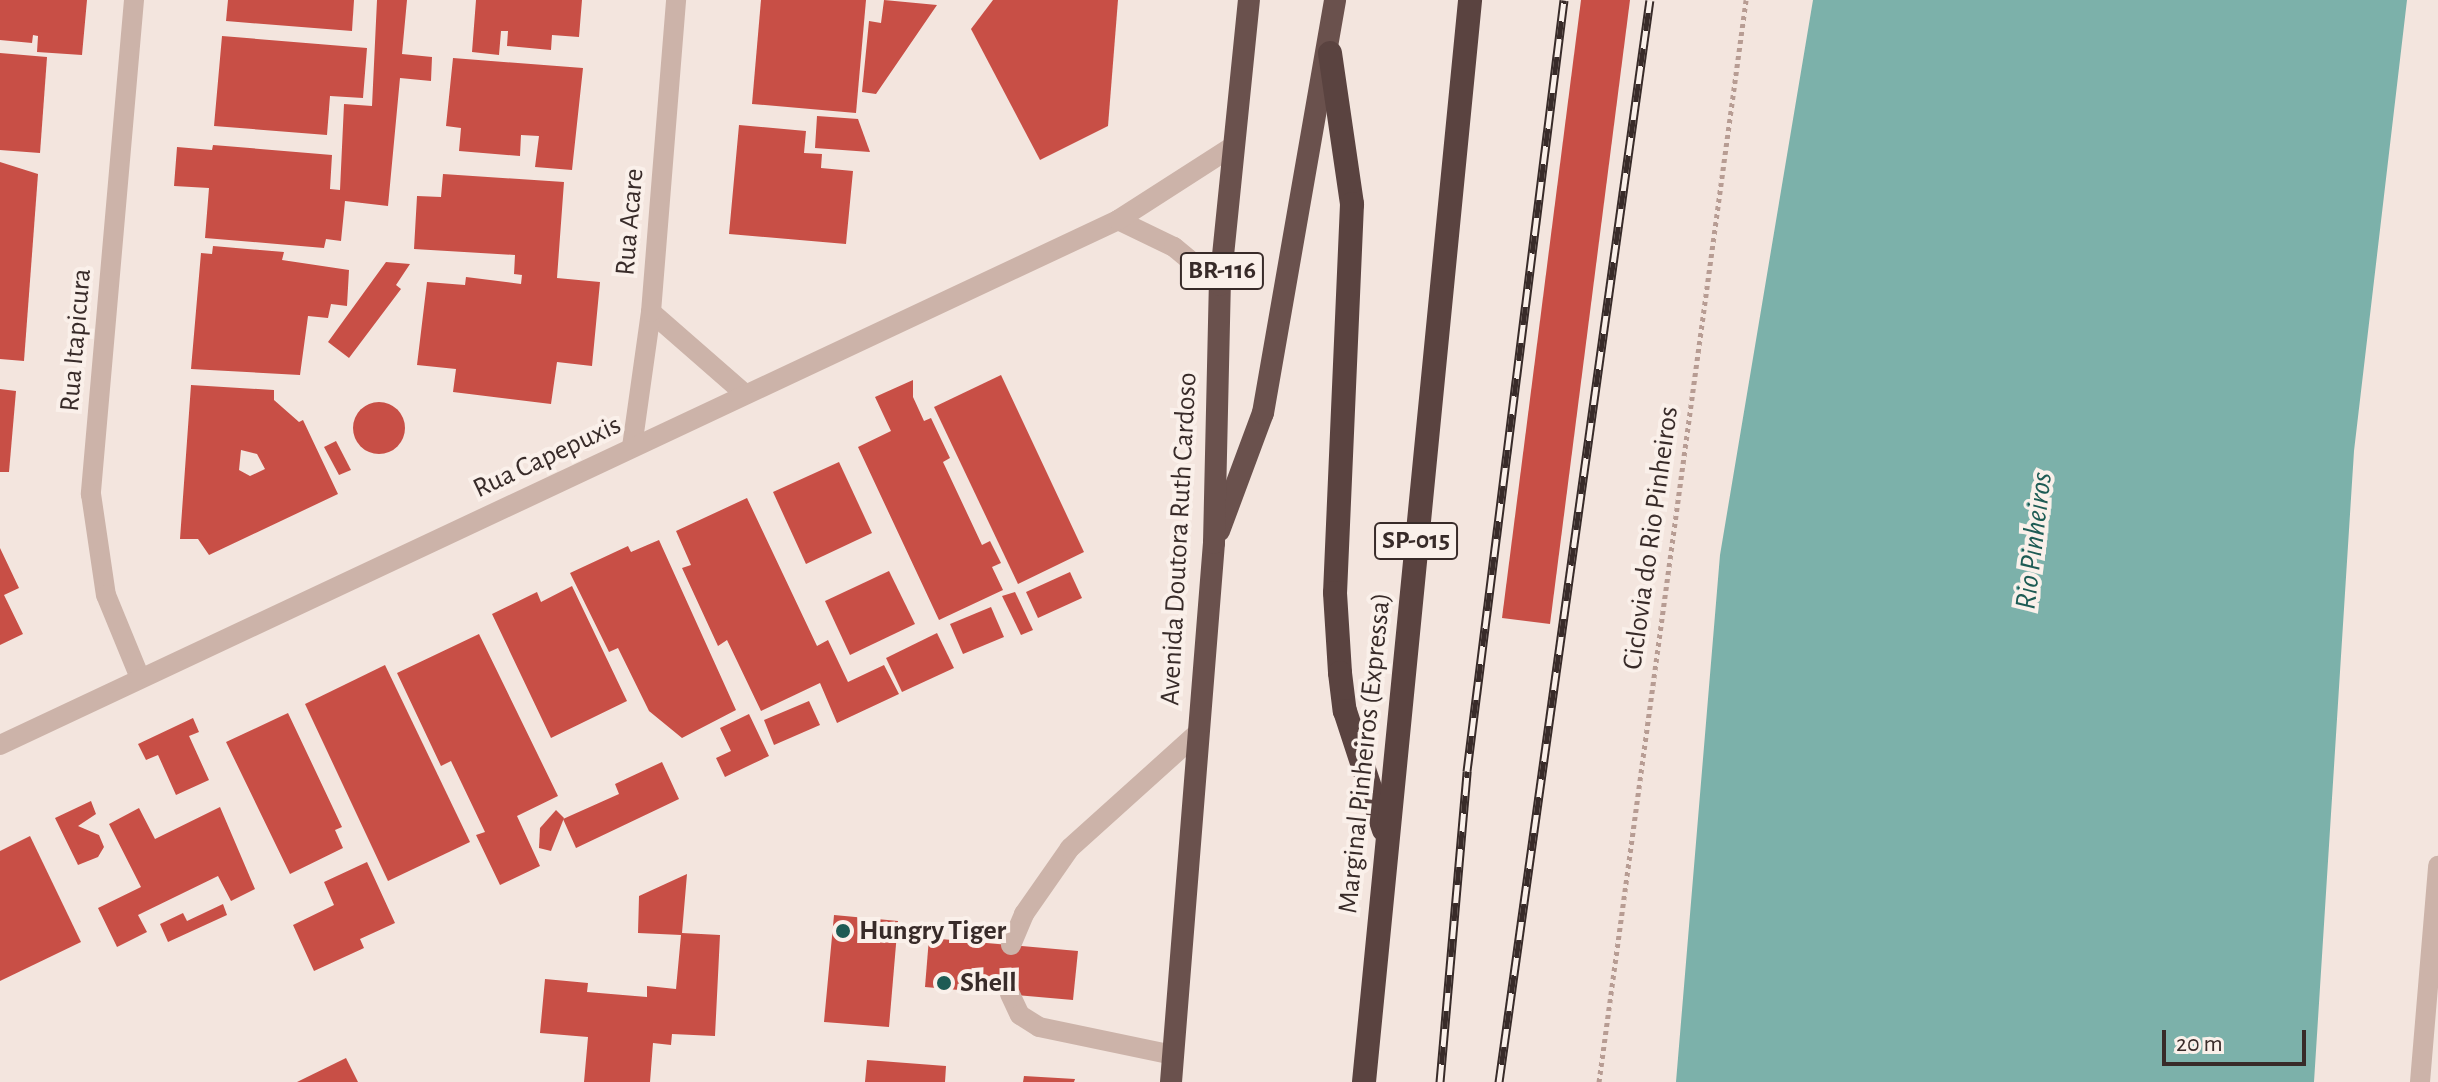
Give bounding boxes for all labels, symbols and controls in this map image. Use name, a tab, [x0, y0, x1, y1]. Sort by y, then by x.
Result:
street label: Rua Acare	[609, 167, 651, 277]
road number: BR-116	[1178, 249, 1266, 293]
street label: Rua Itapicura	[53, 267, 99, 413]
street label: Avenida Doutora Ruth Cardoso	[1153, 371, 1205, 707]
street label: Ciclovia do Rio Pinheiros	[1616, 404, 1686, 672]
street label: Rua Capepuxis	[468, 408, 626, 506]
water label: Rio Pinheiros	[2008, 470, 2060, 612]
road number: SP-015	[1374, 519, 1458, 563]
street label: Marginal Pinheiros (Expressa)	[1331, 591, 1399, 915]
place label: Hungry Tiger	[859, 914, 1006, 948]
marker: Hungry Tiger	[834, 922, 852, 940]
place label: Shell	[960, 966, 1017, 1000]
marker: Shell	[935, 974, 953, 992]
scale bar	[2166, 1014, 2310, 1064]
text: 20 m	[2176, 1032, 2223, 1056]

